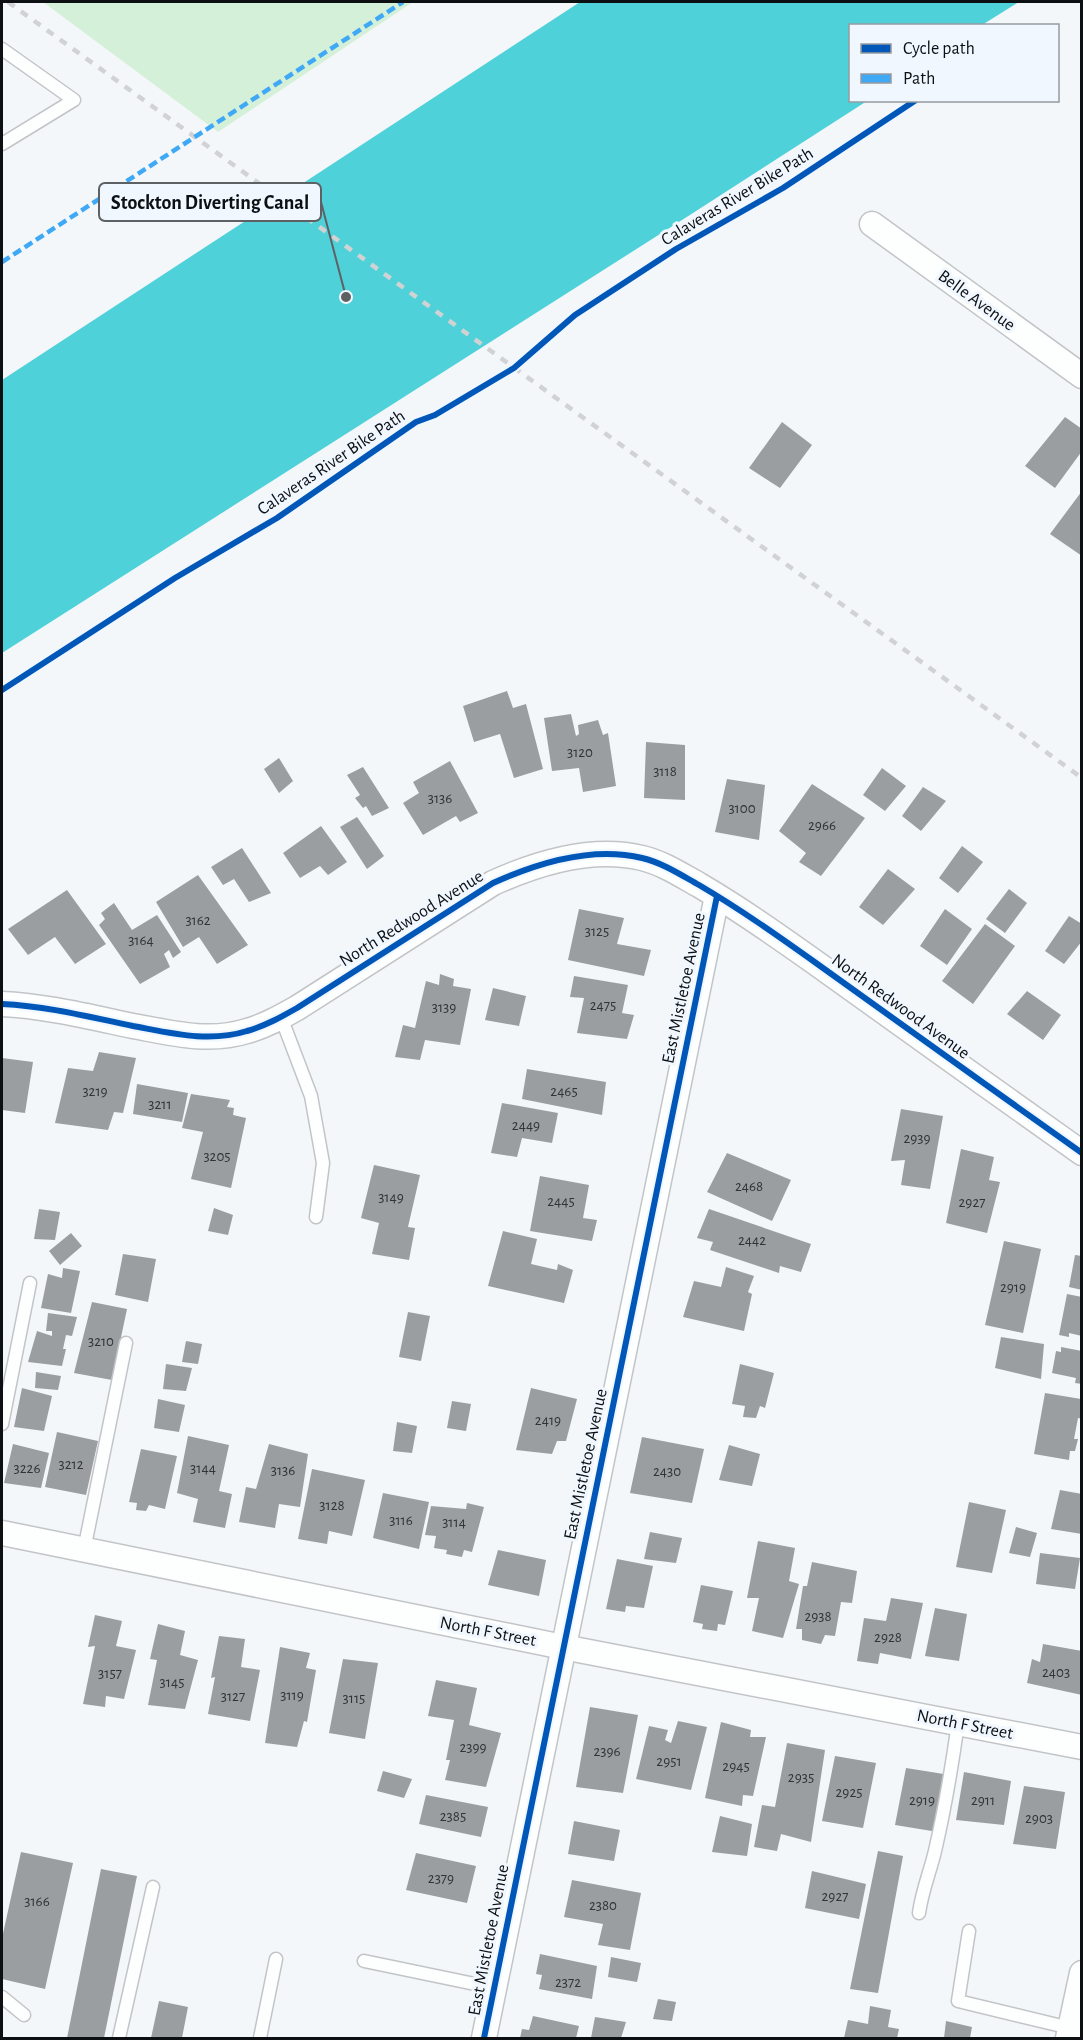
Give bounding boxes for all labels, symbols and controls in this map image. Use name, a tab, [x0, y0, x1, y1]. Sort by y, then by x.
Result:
legend	[849, 24, 1059, 102]
text: Cycle path	[903, 40, 975, 58]
text: Path	[903, 70, 935, 88]
street label: Calaveras River Bike Path	[658, 144, 817, 249]
callout: Stockton Diverting Canal	[99, 183, 321, 221]
text: Stockton Diverting Canal	[111, 193, 309, 213]
street label: Belle Avenue	[935, 267, 1018, 335]
street label: Calaveras River Bike Path	[255, 407, 409, 519]
house number: 3120	[567, 745, 593, 760]
house number: 3118	[653, 764, 677, 779]
house number: 3136	[428, 791, 452, 806]
house number: 3100	[728, 801, 756, 816]
house number: 2966	[808, 818, 836, 833]
street label: North Redwood Avenue	[336, 867, 487, 970]
street label: East Mistletoe Avenue	[659, 911, 709, 1065]
house number: 3162	[185, 913, 211, 928]
house number: 3125	[585, 924, 609, 939]
house number: 3164	[128, 933, 154, 948]
street label: North Redwood Avenue	[828, 951, 973, 1063]
house number: 2475	[590, 998, 616, 1013]
house number: 3139	[432, 1000, 456, 1015]
house number: 3219	[82, 1084, 108, 1099]
house number: 2465	[550, 1084, 578, 1099]
house number: 3211	[148, 1097, 172, 1112]
house number: 2449	[512, 1118, 540, 1133]
house number: 2939	[903, 1131, 931, 1146]
house number: 3205	[203, 1149, 231, 1164]
house number: 2468	[735, 1179, 763, 1194]
house number: 3149	[378, 1190, 404, 1205]
house number: 2445	[547, 1194, 575, 1209]
house number: 2927	[959, 1195, 985, 1210]
house number: 2442	[738, 1233, 766, 1248]
house number: 2919	[1000, 1280, 1026, 1295]
house number: 3210	[88, 1334, 114, 1349]
street label: East Mistletoe Avenue	[561, 1387, 611, 1541]
house number: 2419	[535, 1413, 561, 1428]
house number: 3212	[59, 1457, 84, 1472]
house number: 3226	[14, 1461, 40, 1476]
house number: 3144	[190, 1461, 216, 1476]
house number: 3136	[271, 1463, 295, 1478]
house number: 2430	[653, 1464, 681, 1479]
house number: 3128	[319, 1498, 345, 1513]
house number: 3116	[389, 1513, 413, 1528]
house number: 3114	[442, 1515, 466, 1530]
house number: 2938	[804, 1609, 832, 1624]
street label: North F Street	[438, 1614, 538, 1650]
house number: 2928	[874, 1630, 902, 1645]
house number: 2403	[1042, 1665, 1070, 1680]
house number: 3157	[98, 1666, 122, 1681]
house number: 3145	[160, 1675, 184, 1690]
house number: 3119	[280, 1688, 304, 1703]
house number: 3127	[221, 1689, 245, 1704]
house number: 3115	[343, 1691, 365, 1706]
street label: North F Street	[915, 1707, 1015, 1743]
house number: 2399	[459, 1740, 487, 1755]
house number: 2396	[593, 1744, 621, 1759]
house number: 2951	[656, 1754, 682, 1769]
house number: 2945	[722, 1759, 750, 1774]
house number: 2935	[788, 1770, 814, 1785]
house number: 2925	[836, 1785, 862, 1800]
house number: 2919	[909, 1793, 935, 1808]
house number: 2911	[971, 1793, 995, 1808]
house number: 2385	[440, 1809, 466, 1824]
house number: 2903	[1025, 1811, 1053, 1826]
street label: East Mistletoe Avenue	[465, 1863, 512, 2017]
house number: 2379	[428, 1871, 454, 1886]
house number: 2927	[822, 1889, 848, 1904]
house number: 3166	[24, 1894, 50, 1909]
house number: 2380	[589, 1898, 617, 1913]
house number: 2372	[555, 1975, 581, 1990]

